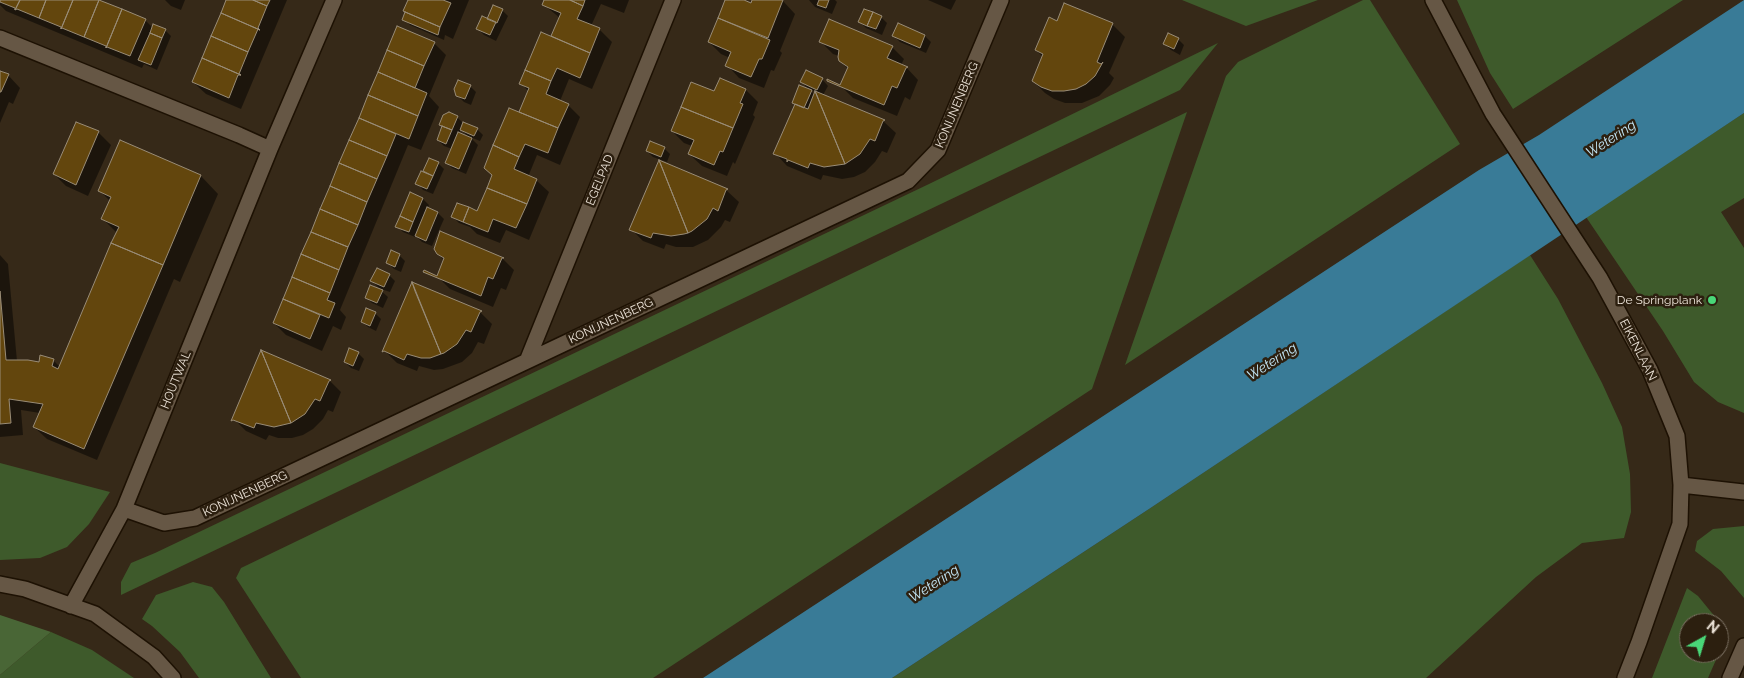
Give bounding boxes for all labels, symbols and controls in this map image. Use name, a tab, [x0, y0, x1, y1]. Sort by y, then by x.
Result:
street label: KONIJNENBERG	[932, 60, 982, 150]
water label: Wetering	[1583, 117, 1639, 161]
street label: EGELPAD	[583, 152, 617, 208]
place label: De Springplank	[1617, 293, 1702, 307]
marker: De Springplank	[1706, 294, 1718, 306]
street label: KONIJNENBERG	[566, 295, 656, 347]
street label: EIKENLAAN	[1616, 317, 1660, 383]
water label: Wetering	[1244, 340, 1300, 384]
street label: HOUTWAL	[158, 349, 194, 411]
street label: KONIJNENBERG	[200, 468, 290, 520]
water label: Wetering	[906, 562, 962, 606]
north arrow	[1679, 613, 1729, 663]
text: N	[1704, 618, 1722, 637]

